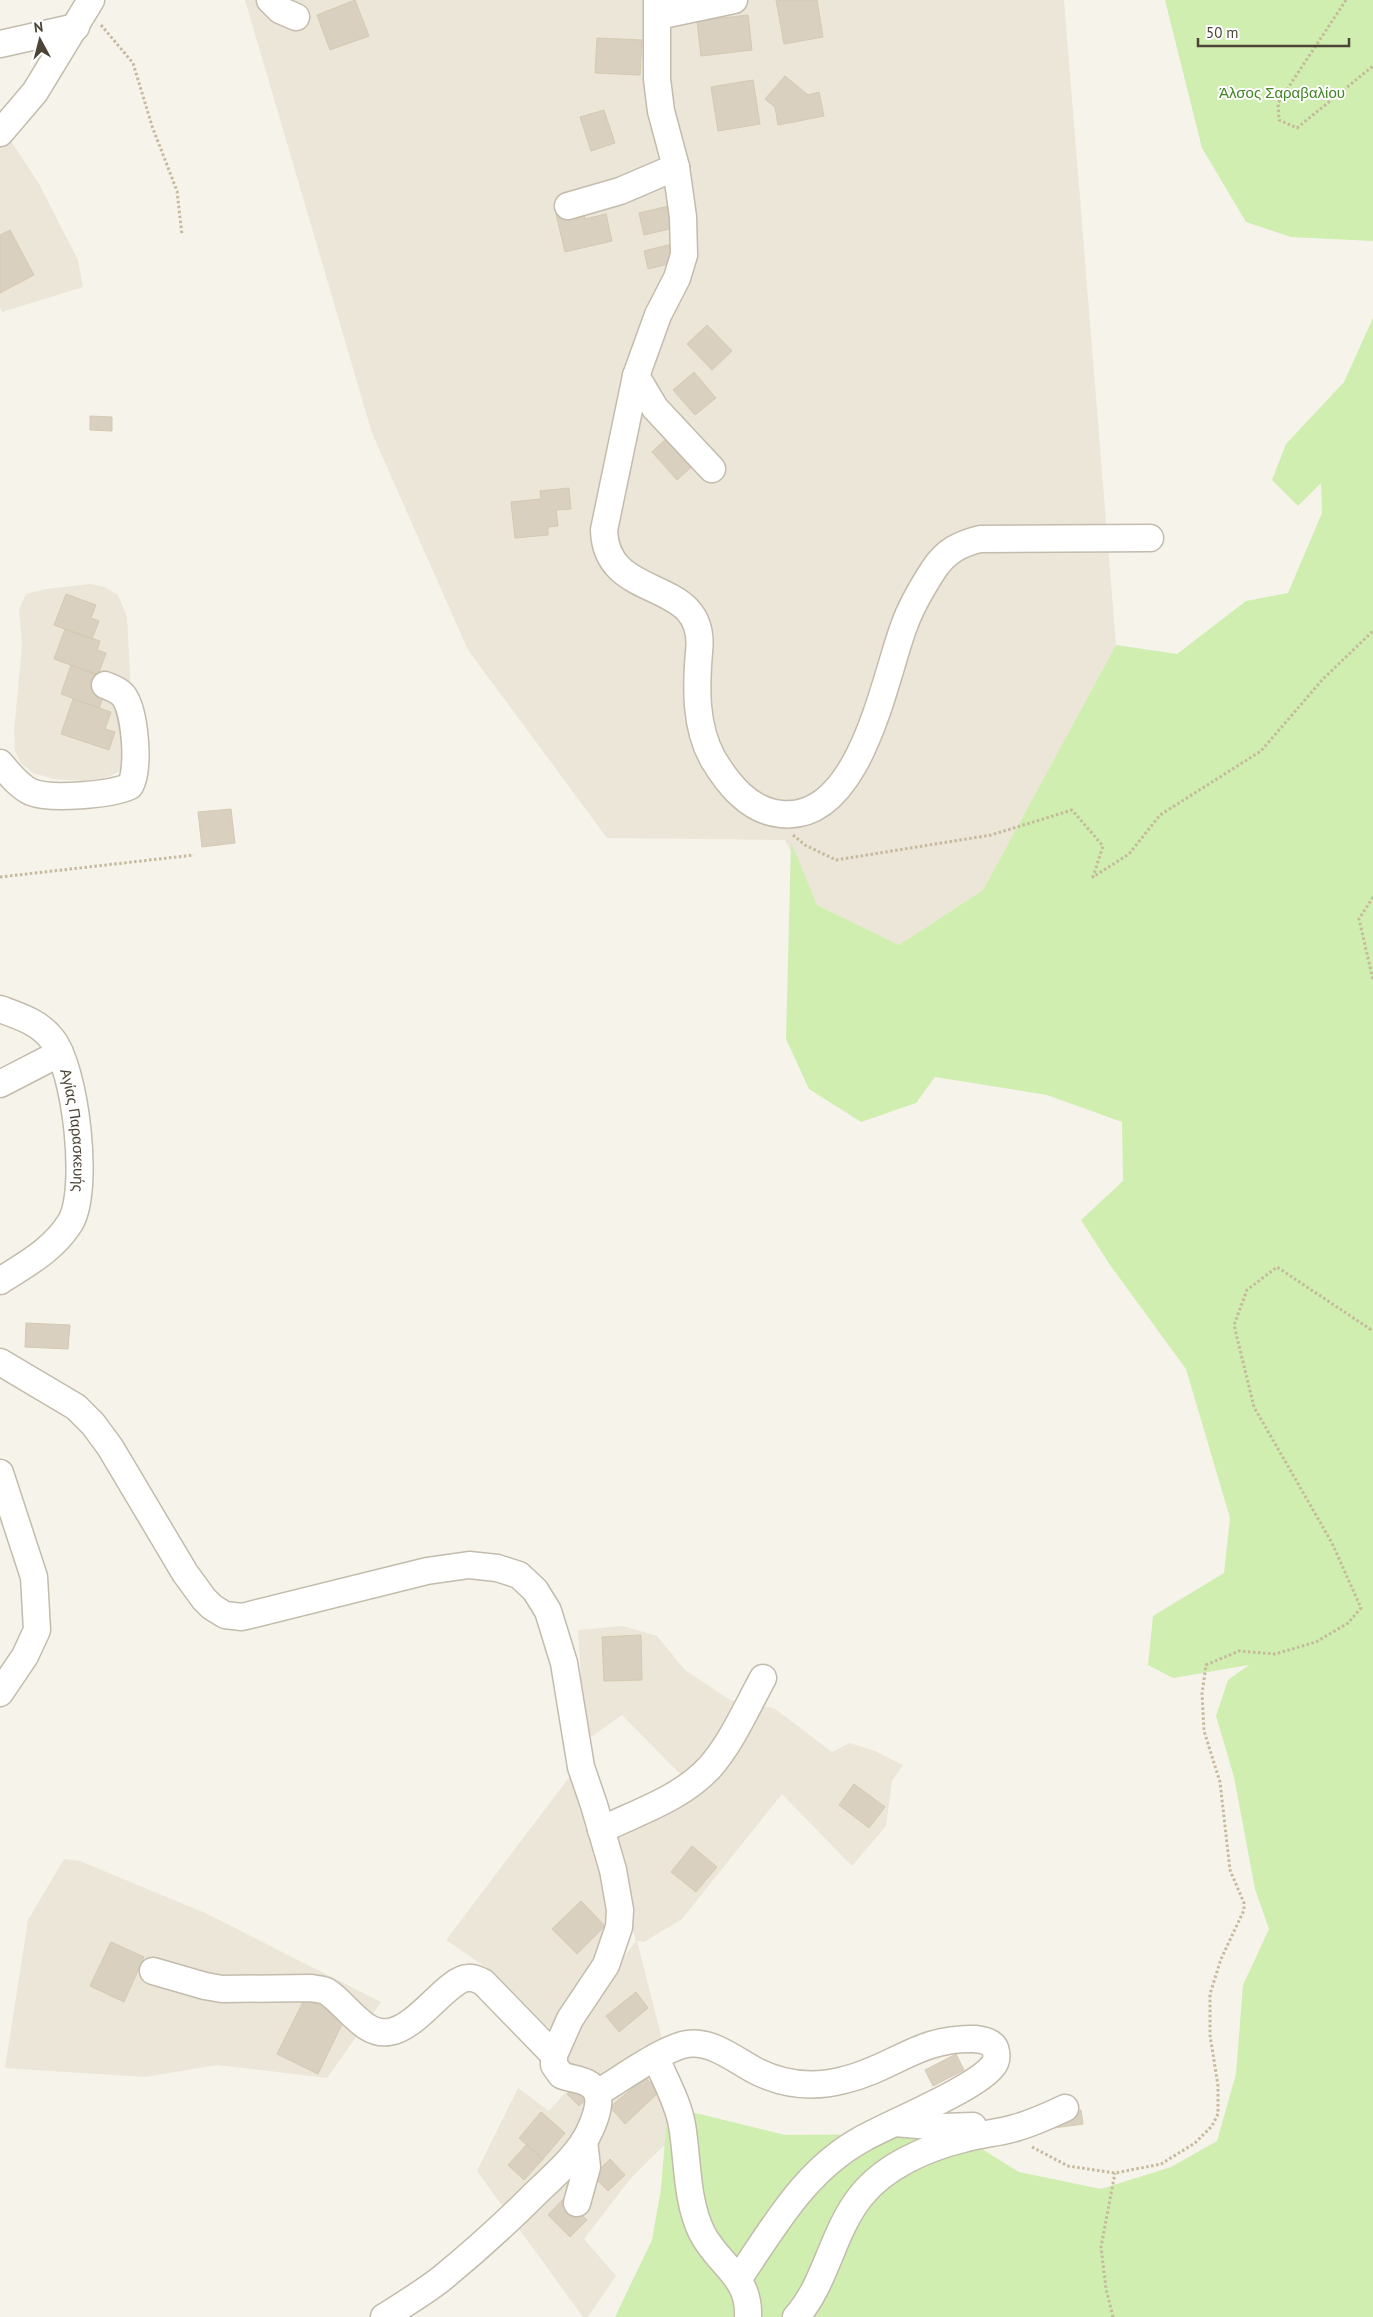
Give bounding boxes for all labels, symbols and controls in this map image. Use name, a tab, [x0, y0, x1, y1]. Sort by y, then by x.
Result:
north arrow	[15, 15, 65, 65]
scale bar	[1198, 15, 1349, 47]
text: N	[33, 18, 44, 37]
text: 50 m	[1206, 23, 1239, 42]
park label: Άλσος Σαραβαλίου	[1219, 83, 1345, 102]
street label: Αγίας Παρασκευής	[57, 1066, 89, 1193]

